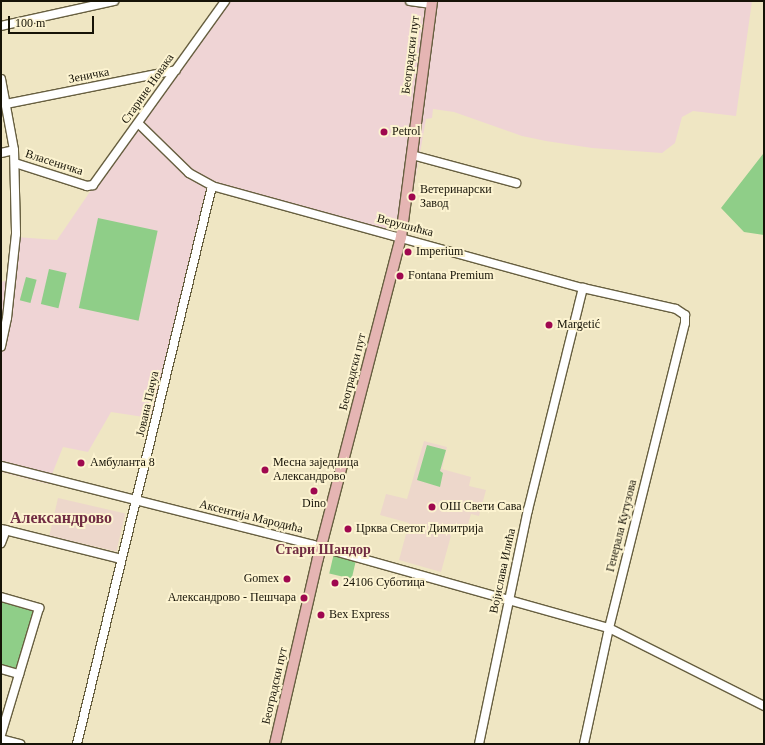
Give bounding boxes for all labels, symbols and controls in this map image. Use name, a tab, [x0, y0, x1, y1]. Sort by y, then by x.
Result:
scale bar	[10, 8, 96, 34]
street label: Београдски пут	[399, 15, 423, 95]
text: 100 m	[15, 16, 45, 30]
street label: Старине Новака	[119, 51, 177, 127]
street label: Зеничка	[67, 65, 111, 87]
place label: Petrol	[392, 125, 421, 139]
marker: Petrol	[379, 127, 389, 137]
street label: Власеничка	[23, 147, 85, 179]
place label: Ветеринарски Завод	[420, 183, 492, 211]
marker: Ветеринарски Завод	[407, 192, 417, 202]
street label: Верушићка	[375, 212, 435, 240]
place label: Imperium	[416, 245, 463, 259]
marker: Imperium	[403, 247, 413, 257]
place label: Fontana Premium	[408, 269, 494, 283]
marker: Fontana Premium	[395, 271, 405, 281]
place label: Margetić	[557, 318, 600, 332]
marker: Margetić	[544, 320, 554, 330]
street label: Београдски пут	[336, 332, 370, 412]
street label: Јована Пачуа	[133, 370, 163, 438]
place label: Амбуланта 8	[90, 456, 155, 470]
place label: Месна заједница Александрово	[273, 456, 358, 484]
marker: Амбуланта 8	[75, 457, 87, 469]
marker: Месна заједница Александрово	[260, 465, 270, 475]
street label: Генерала Кутузова	[604, 478, 640, 574]
marker: Dino	[309, 486, 319, 496]
street label: Аксентија Мародића	[198, 497, 304, 537]
place label: Dino	[302, 497, 326, 511]
place label: ОШ Свети Сава	[440, 500, 522, 514]
marker: ОШ Свети Сава	[427, 502, 437, 512]
district label: Александрово	[10, 508, 112, 528]
place label: Црква Светог Димитрија	[356, 522, 483, 536]
marker: Црква Светог Димитрија	[343, 524, 353, 534]
street label: Војислава Илића	[487, 527, 519, 615]
district label: Стари Шандор	[275, 542, 371, 558]
place label: Gomex	[244, 572, 279, 586]
marker: Gomex	[282, 574, 292, 584]
place label: 24106 Суботица	[343, 576, 425, 590]
marker: 24106 Суботица	[330, 578, 340, 588]
place label: Александрово - Пешчара	[168, 591, 296, 605]
marker: Александрово - Пешчара	[299, 593, 309, 603]
place label: Bex Express	[329, 608, 389, 622]
marker: Bex Express	[316, 610, 326, 620]
street label: Београдски пут	[259, 646, 291, 726]

